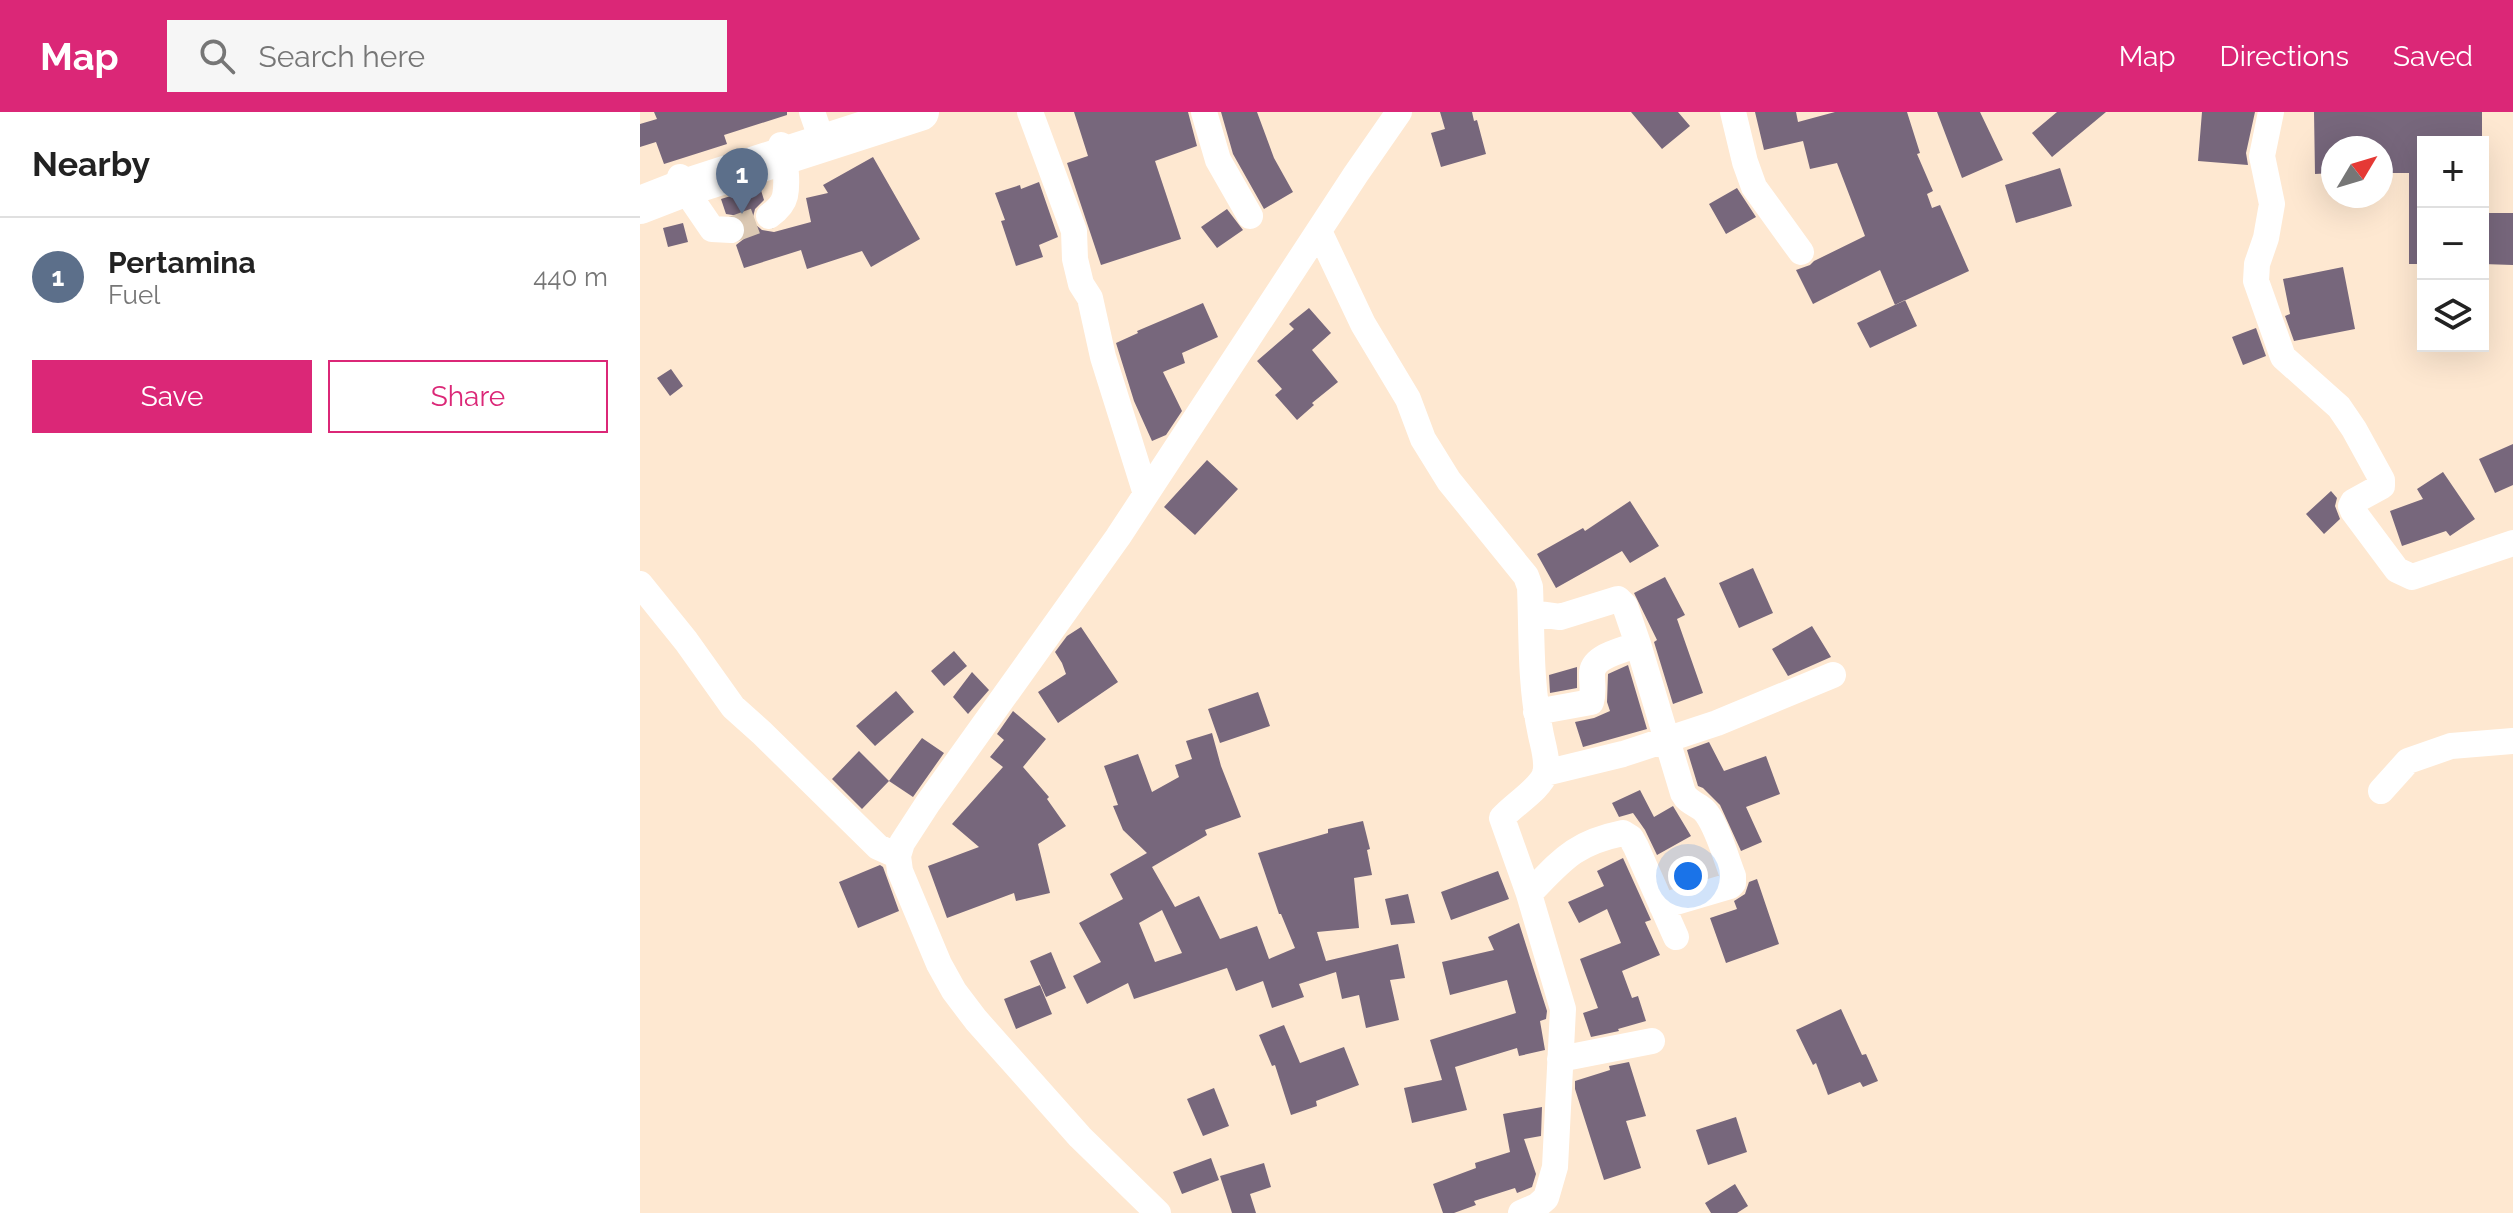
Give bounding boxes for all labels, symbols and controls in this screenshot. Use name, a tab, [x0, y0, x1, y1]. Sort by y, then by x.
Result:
search box	[167, 20, 727, 92]
text: Map	[40, 34, 119, 79]
icon: search	[195, 34, 239, 78]
text: Search here	[259, 39, 425, 74]
text: Map	[2119, 40, 2176, 73]
text: Directions	[2220, 40, 2349, 73]
text: Saved	[2393, 40, 2473, 73]
north arrow	[2321, 136, 2393, 208]
map controls	[2417, 136, 2489, 352]
button: +	[2417, 136, 2489, 208]
text: Nearby	[32, 144, 150, 184]
pin: 1	[716, 148, 768, 214]
button: −	[2417, 208, 2489, 280]
text: Pertamina	[108, 245, 256, 280]
text: 1	[52, 262, 64, 292]
text: 440 m	[533, 262, 608, 292]
text: Fuel	[108, 280, 160, 310]
button: layers	[2417, 280, 2489, 352]
button: Save	[32, 360, 312, 433]
button: Share	[328, 360, 608, 433]
your location	[1668, 856, 1708, 896]

